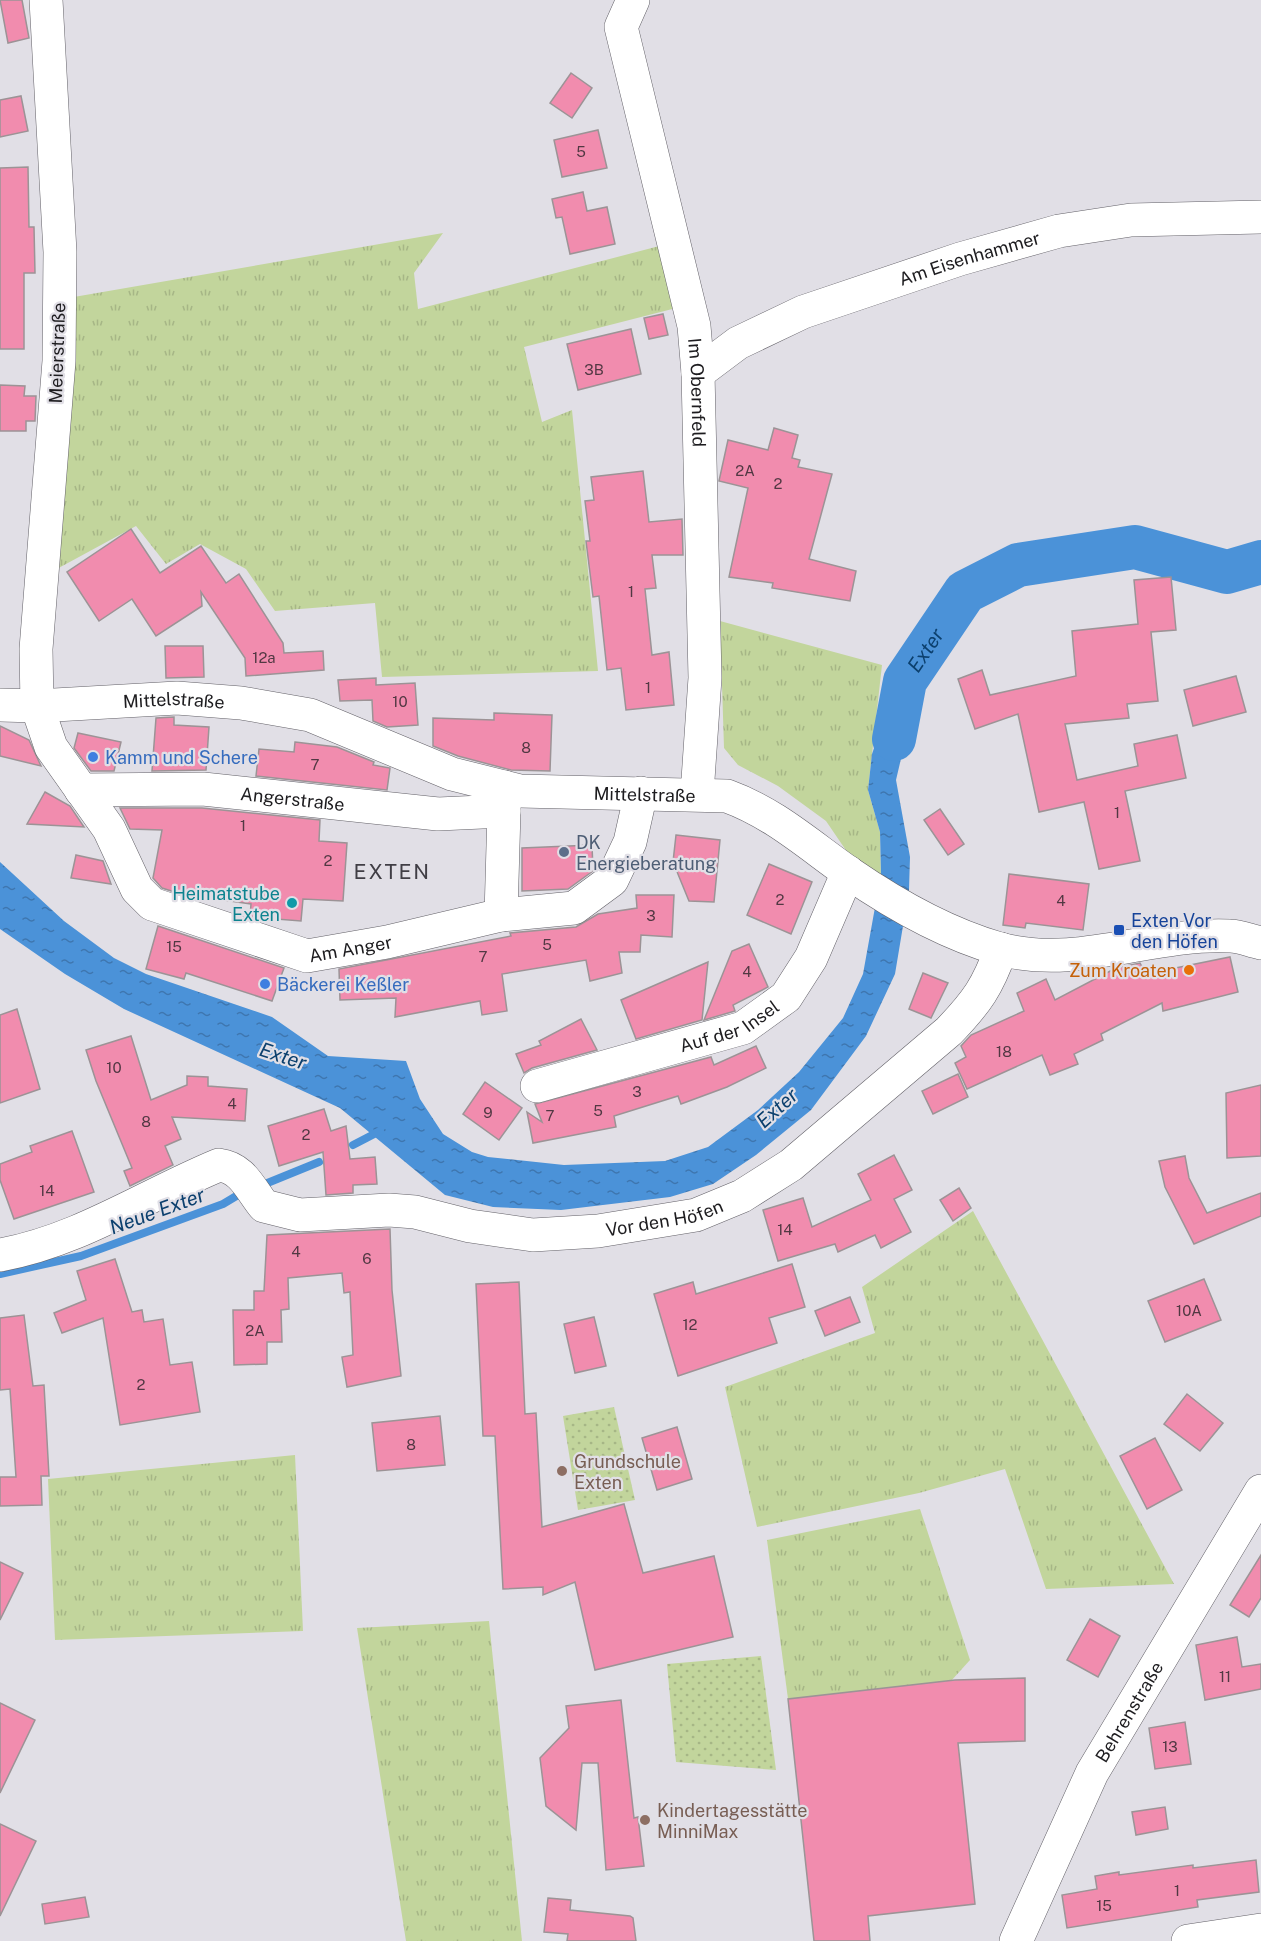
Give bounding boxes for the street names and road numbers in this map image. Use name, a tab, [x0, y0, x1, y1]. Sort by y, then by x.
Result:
street label: Am Eisenhammer	[896, 226, 1042, 289]
street label: Meierstraße	[45, 302, 69, 404]
street label: Im Obernfeld	[685, 337, 710, 447]
street label: Mittelstraße	[122, 687, 226, 712]
street label: Mittelstraße	[593, 782, 696, 806]
street label: Angerstraße	[239, 783, 346, 815]
street label: Am Anger	[307, 931, 394, 966]
street label: Auf der Insel	[677, 995, 783, 1056]
street label: Vor den Höfen	[604, 1195, 726, 1240]
street label: Behrenstraße	[1091, 1657, 1167, 1766]

